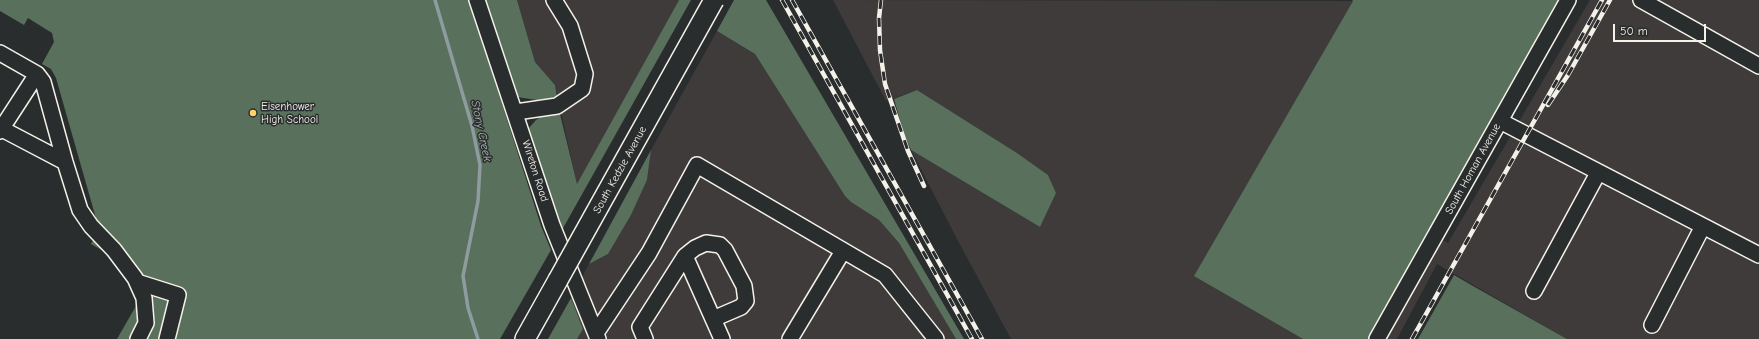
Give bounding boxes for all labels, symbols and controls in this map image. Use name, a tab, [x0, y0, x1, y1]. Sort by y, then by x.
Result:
scale bar	[1615, 16, 1708, 42]
text: 50 m	[1620, 24, 1648, 38]
water label: Stony Creek	[467, 99, 495, 163]
place label: Eisenhower High School	[261, 100, 318, 126]
marker: Eisenhower High School	[248, 108, 258, 118]
street label: South Homan Avenue	[1442, 121, 1504, 217]
street label: South Kedzie Avenue	[591, 124, 649, 216]
street label: Wireton Road	[519, 139, 551, 203]

